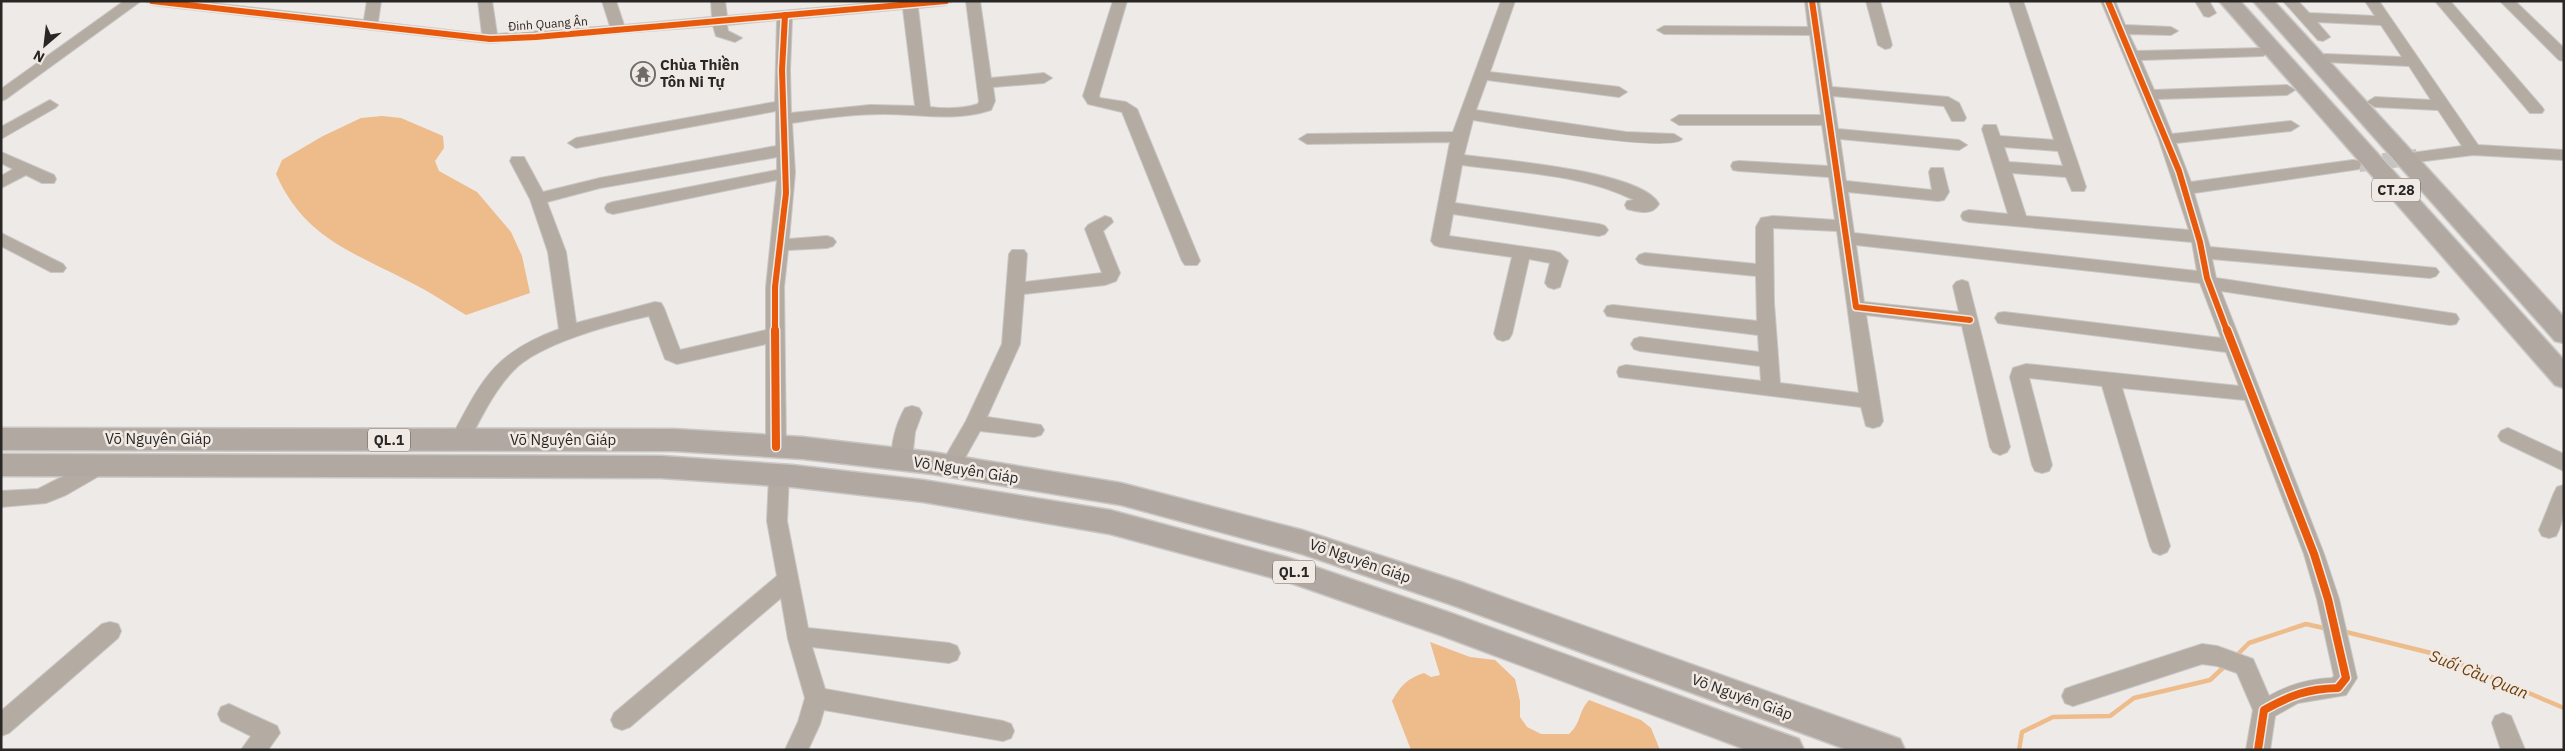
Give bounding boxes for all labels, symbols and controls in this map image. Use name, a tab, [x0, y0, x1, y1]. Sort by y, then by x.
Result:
street label: Đinh Quang Ân	[508, 13, 588, 34]
north arrow	[20, 20, 70, 70]
text: N	[30, 46, 48, 67]
place label: Chùa Thiền Tôn Ni Tự	[660, 55, 739, 91]
temple icon: Chùa Thiền Tôn Ni Tự	[630, 61, 656, 87]
road number: CT.28	[2372, 178, 2420, 202]
road number: QL.1	[368, 428, 410, 452]
street label: Võ Nguyên Giáp	[105, 429, 211, 448]
street label: Võ Nguyên Giáp	[510, 430, 616, 449]
street label: Võ Nguyên Giáp	[912, 452, 1020, 487]
street label: Võ Nguyên Giáp	[1307, 534, 1413, 587]
road number: QL.1	[1273, 560, 1315, 584]
water label: Suối Cầu Quan	[2427, 645, 2531, 703]
street label: Võ Nguyên Giáp	[1689, 669, 1795, 724]

